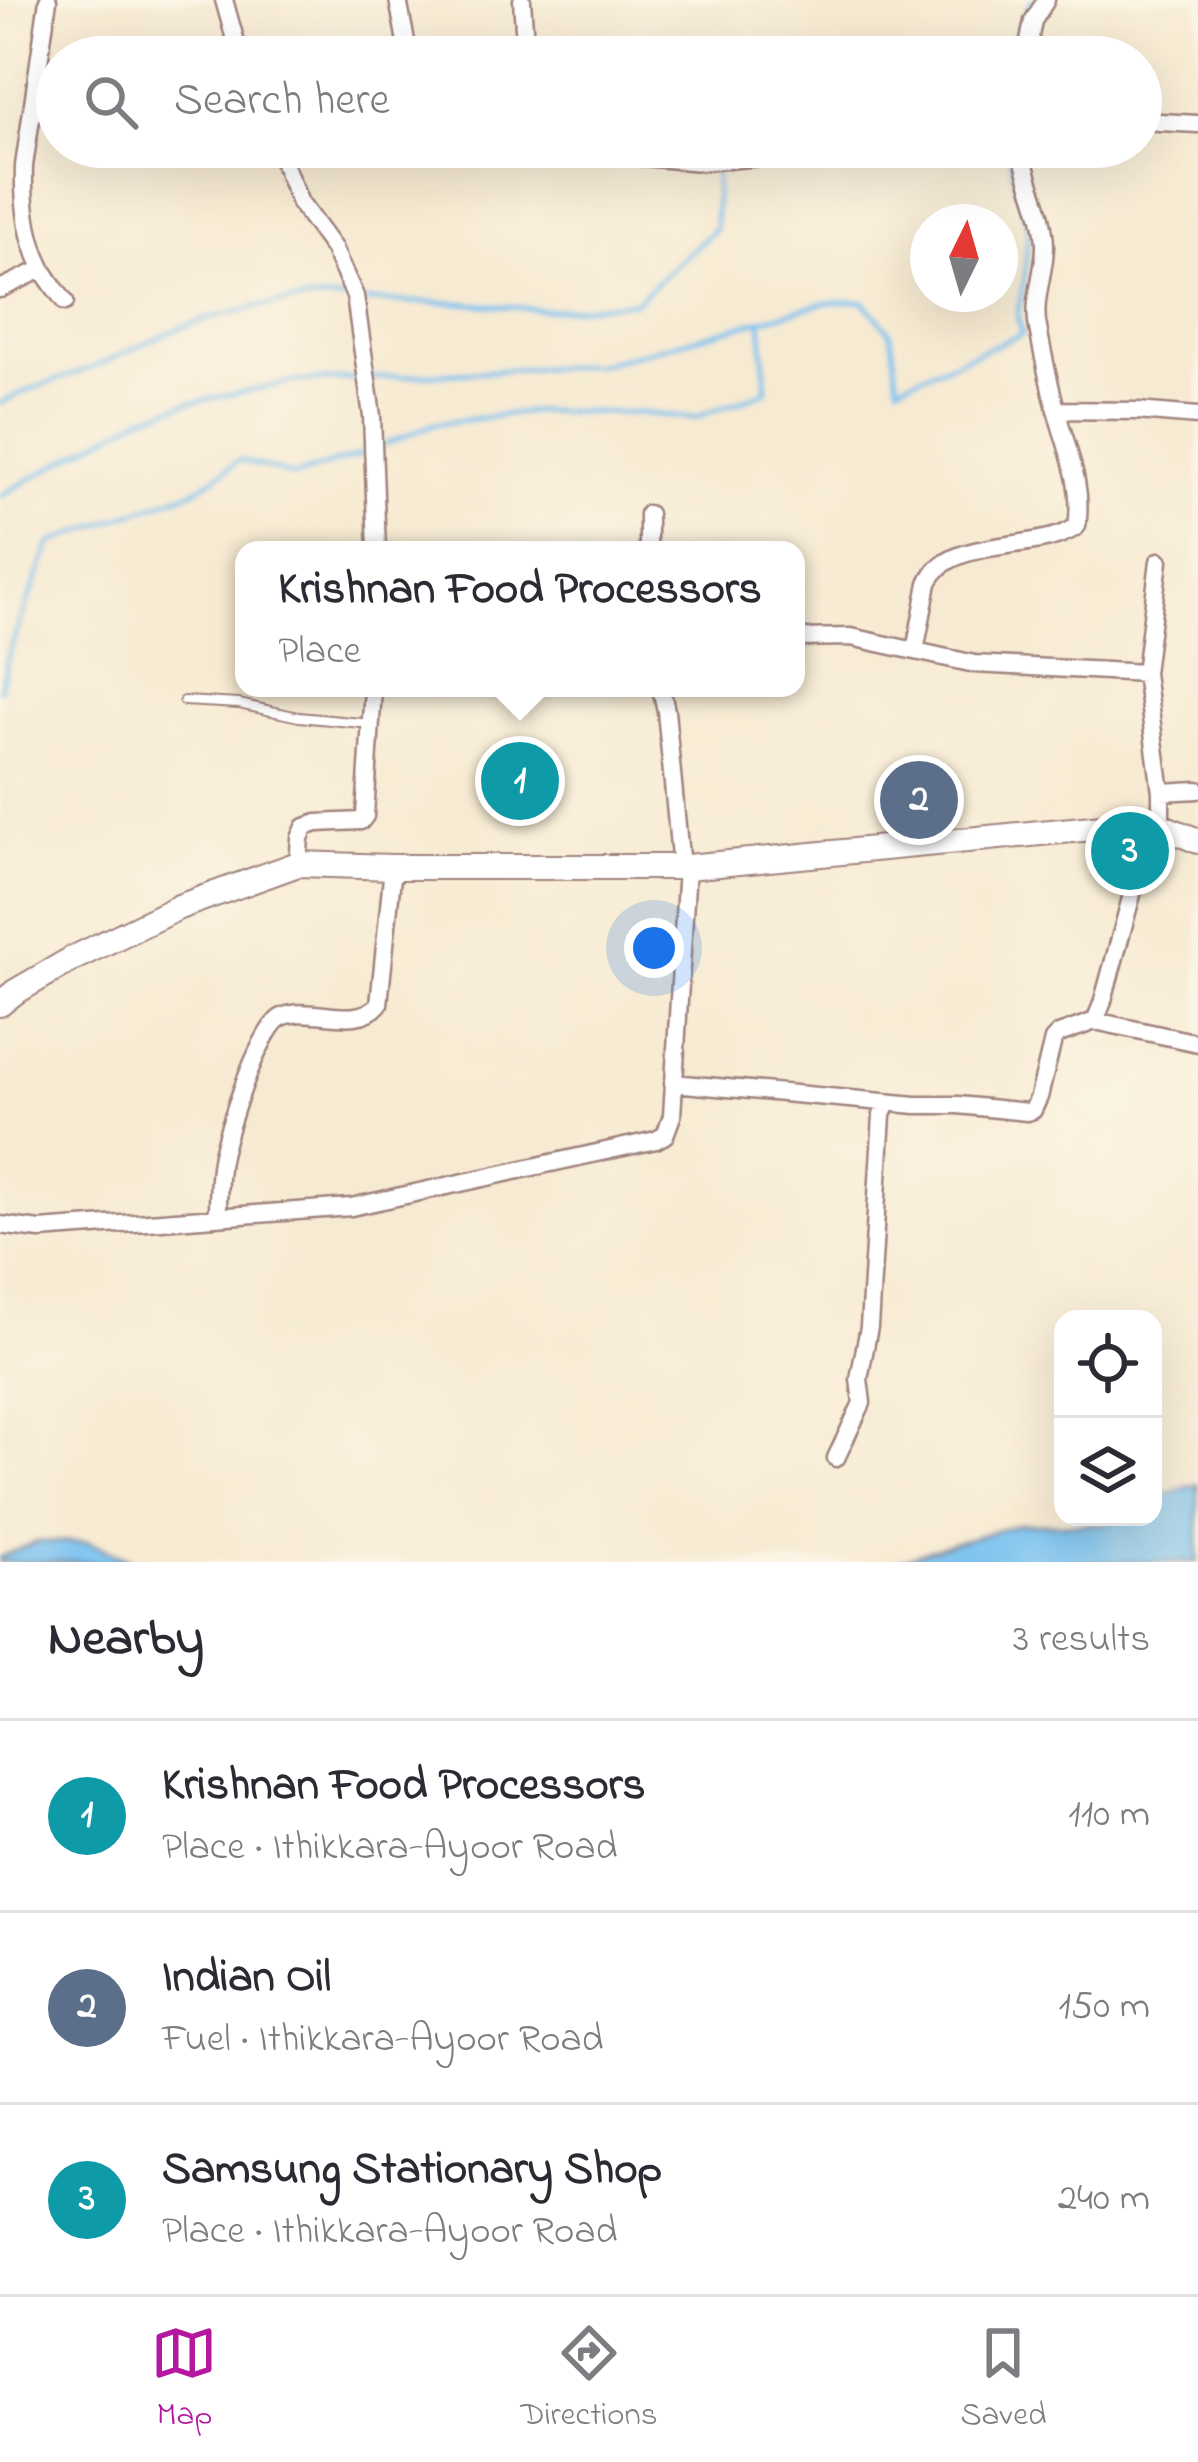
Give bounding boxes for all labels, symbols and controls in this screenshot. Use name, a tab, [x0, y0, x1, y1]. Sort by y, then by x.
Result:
search box	[36, 36, 1162, 168]
icon: search	[78, 69, 144, 135]
text: Search here	[174, 69, 390, 135]
north arrow	[910, 204, 1018, 312]
popup	[235, 541, 805, 697]
text: Krishnan Food Processors	[278, 558, 762, 624]
text: Place	[278, 624, 361, 681]
pin: 1	[481, 736, 559, 826]
pin: 2	[880, 755, 958, 845]
pin: 3	[1091, 806, 1169, 896]
your location	[624, 918, 684, 978]
map controls	[1054, 1310, 1162, 1526]
button: locate	[1054, 1310, 1162, 1418]
button: layers	[1054, 1418, 1162, 1526]
text: Nearby	[48, 1603, 204, 1678]
text: 3 results	[1013, 1612, 1150, 1669]
text: Krishnan Food Processors	[162, 1754, 645, 1820]
text: 1	[81, 1787, 93, 1844]
text: 110 m	[1068, 1787, 1150, 1844]
text: Place · Ithikkara-Ayoor Road	[162, 1820, 617, 1877]
text: Indian Oil	[162, 1946, 331, 2012]
text: 2	[77, 1979, 97, 2036]
text: 150 m	[1058, 1979, 1150, 2036]
text: Fuel · Ithikkara-Ayoor Road	[162, 2012, 603, 2069]
text: Samsung Stationary Shop	[162, 2138, 662, 2204]
text: 3	[79, 2171, 95, 2228]
text: 240 m	[1058, 2171, 1150, 2228]
text: Place · Ithikkara-Ayoor Road	[162, 2204, 617, 2261]
tab: Map	[151, 2320, 217, 2440]
tab: Directions	[520, 2320, 658, 2440]
tab: Saved	[960, 2320, 1047, 2440]

